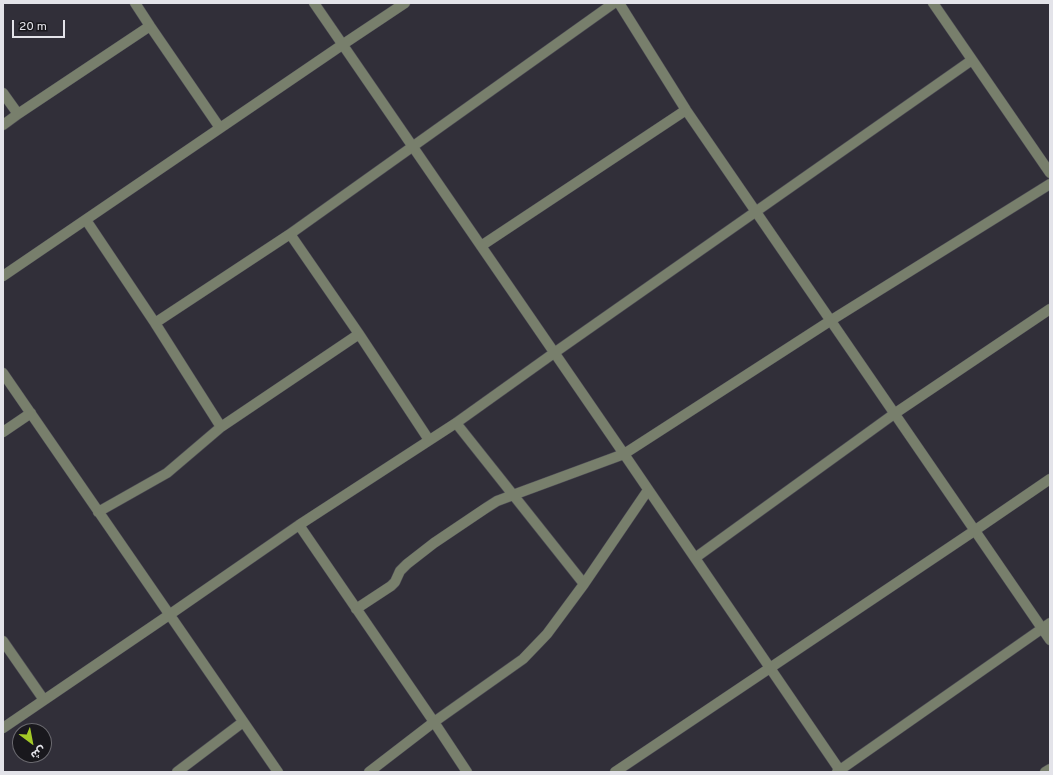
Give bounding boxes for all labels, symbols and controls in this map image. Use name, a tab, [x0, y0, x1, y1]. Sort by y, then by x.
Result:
scale bar	[14, 12, 67, 38]
text: 20 m	[19, 19, 47, 35]
north arrow	[12, 723, 52, 763]
text: ش	[28, 742, 48, 762]

